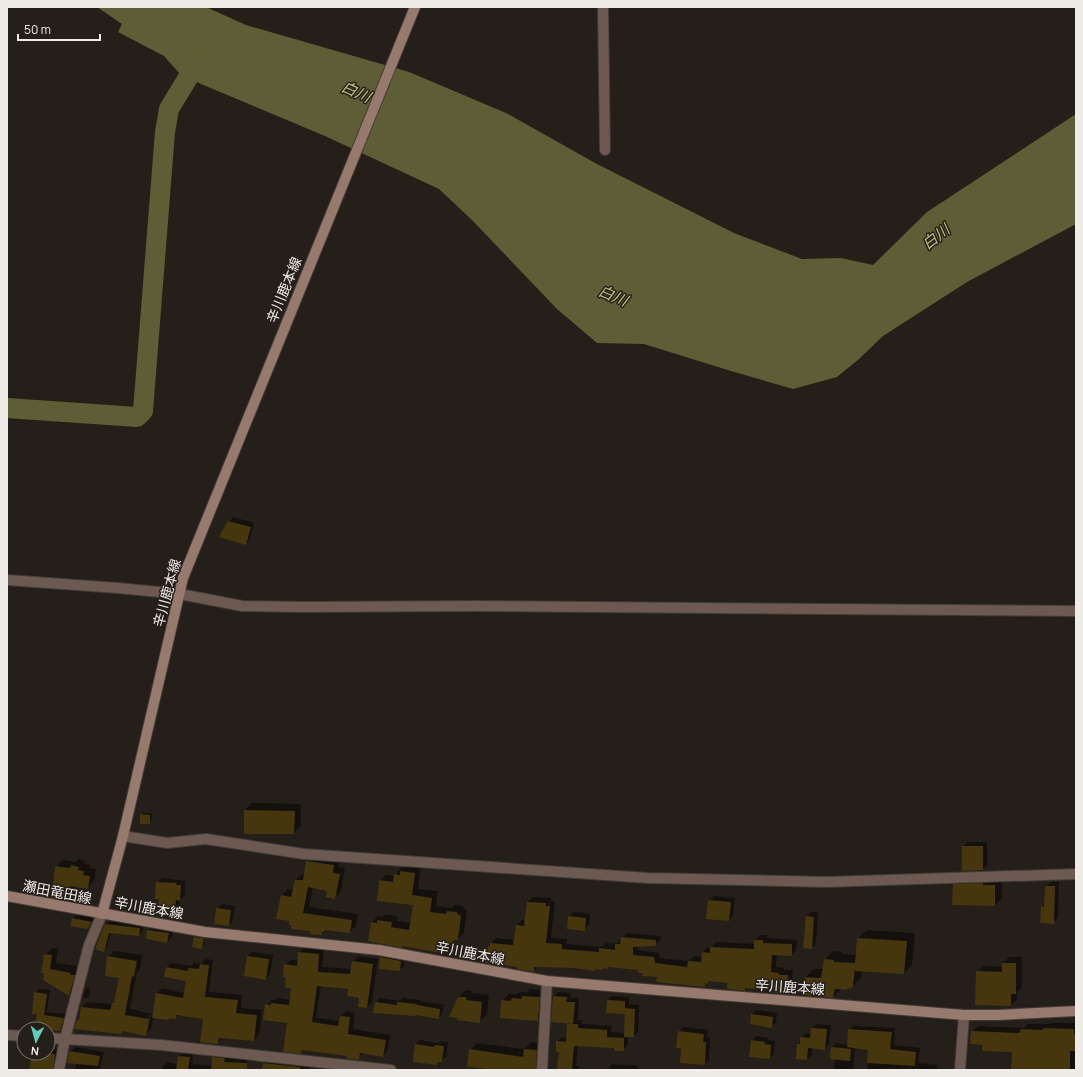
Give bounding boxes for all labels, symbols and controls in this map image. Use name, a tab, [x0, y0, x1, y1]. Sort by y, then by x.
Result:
scale bar	[18, 16, 100, 42]
text: 50 m	[24, 21, 51, 38]
water label: 白川	[338, 76, 376, 108]
water label: 白川	[917, 218, 956, 254]
street label: 辛川鹿本線	[262, 254, 305, 326]
water label: 白川	[595, 280, 633, 312]
street label: 辛川鹿本線	[148, 557, 185, 629]
street label: 瀬田竜田線	[21, 876, 93, 908]
street label: 辛川鹿本線	[113, 892, 185, 923]
street label: 辛川鹿本線	[434, 937, 506, 969]
street label: 辛川鹿本線	[754, 975, 826, 998]
north arrow	[16, 1021, 56, 1061]
text: N	[30, 1044, 40, 1059]

